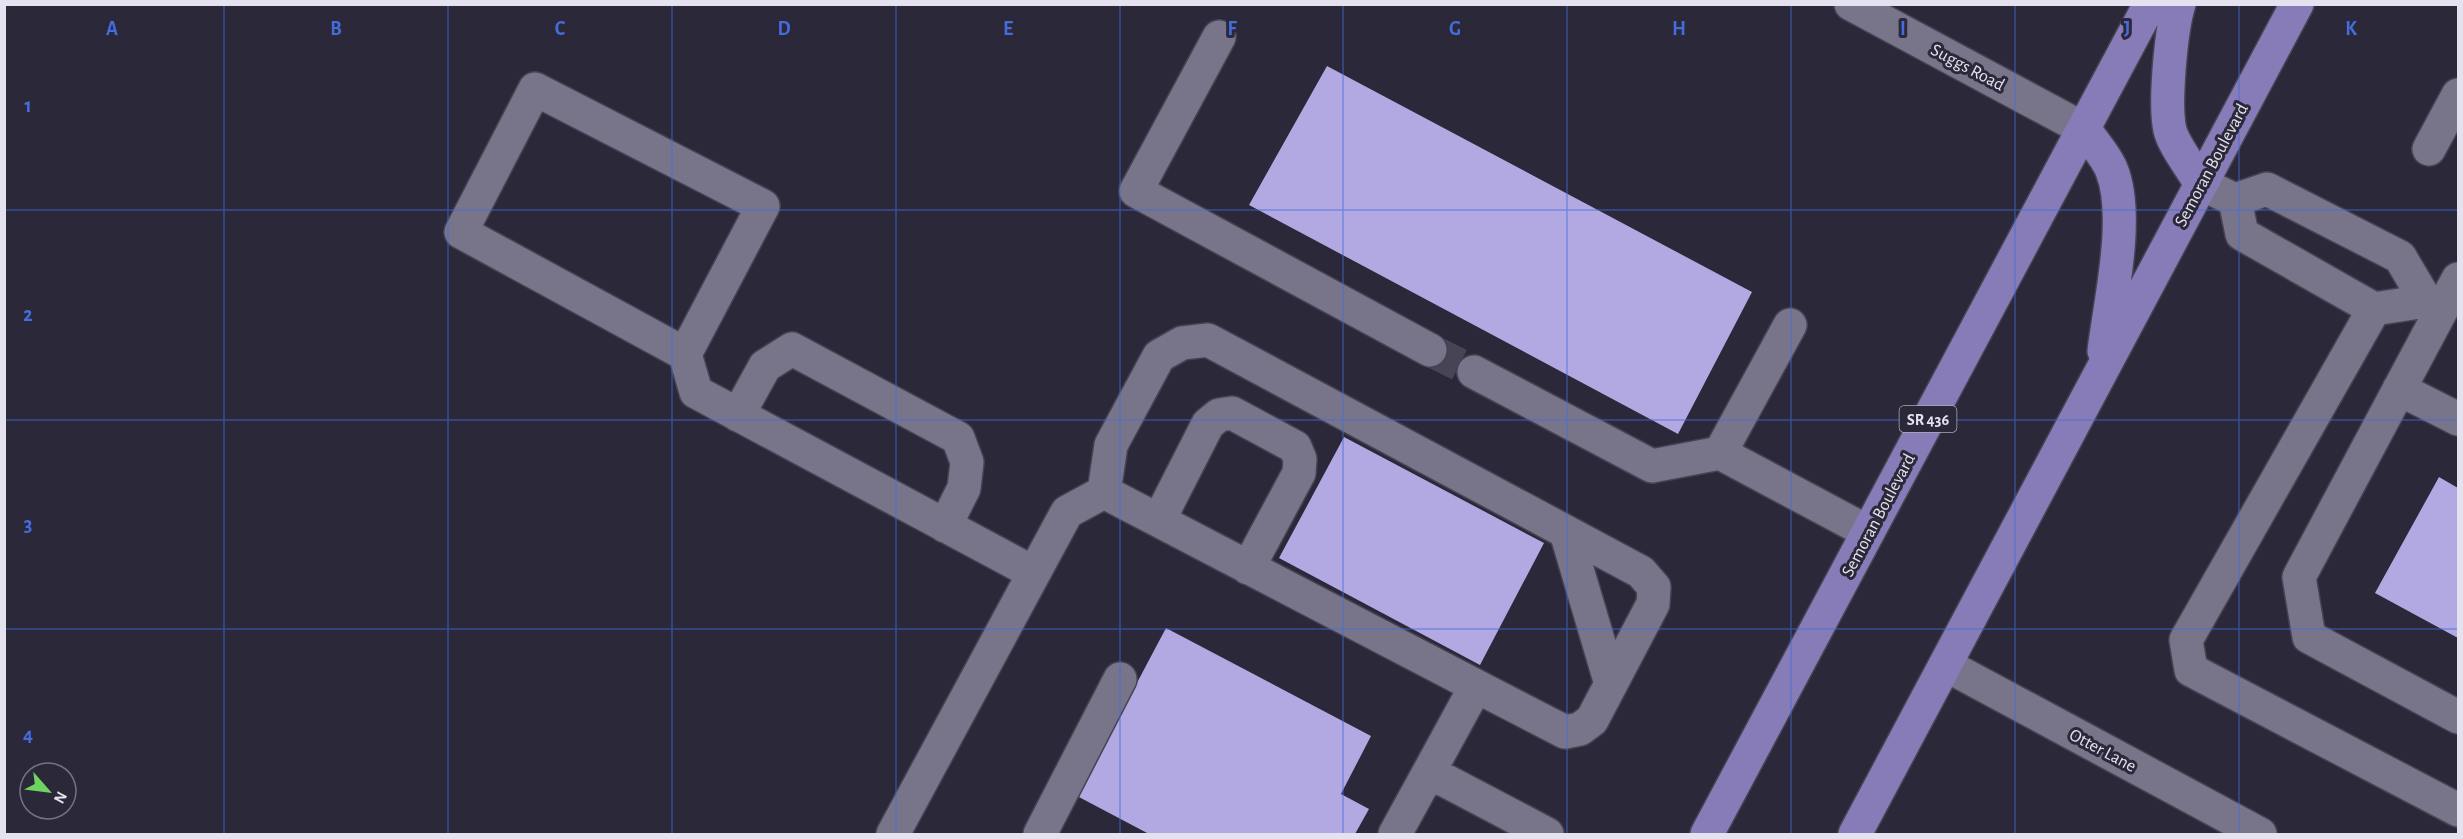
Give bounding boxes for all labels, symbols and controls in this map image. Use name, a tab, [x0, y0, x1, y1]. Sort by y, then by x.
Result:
text: A	[106, 19, 118, 39]
text: B	[330, 19, 342, 39]
text: C	[555, 19, 566, 39]
text: D	[777, 19, 791, 39]
text: E	[1003, 19, 1013, 39]
text: F	[1227, 19, 1237, 39]
text: G	[1449, 19, 1461, 39]
text: H	[1672, 19, 1686, 39]
text: I	[1900, 19, 1906, 39]
text: J	[2124, 19, 2130, 39]
text: K	[2345, 19, 2357, 39]
street label: Suggs Road	[1928, 41, 2007, 95]
text: 1	[24, 96, 32, 116]
street label: Semoran Boulevard	[2172, 101, 2252, 230]
text: 2	[23, 305, 33, 325]
road number: SR 436	[1900, 406, 1956, 432]
street label: Semoran Boulevard	[1839, 451, 1919, 580]
text: 3	[24, 515, 32, 535]
text: 4	[23, 725, 33, 745]
street label: Otter Lane	[2066, 726, 2139, 776]
north arrow	[18, 761, 78, 821]
text: N	[51, 789, 70, 806]

